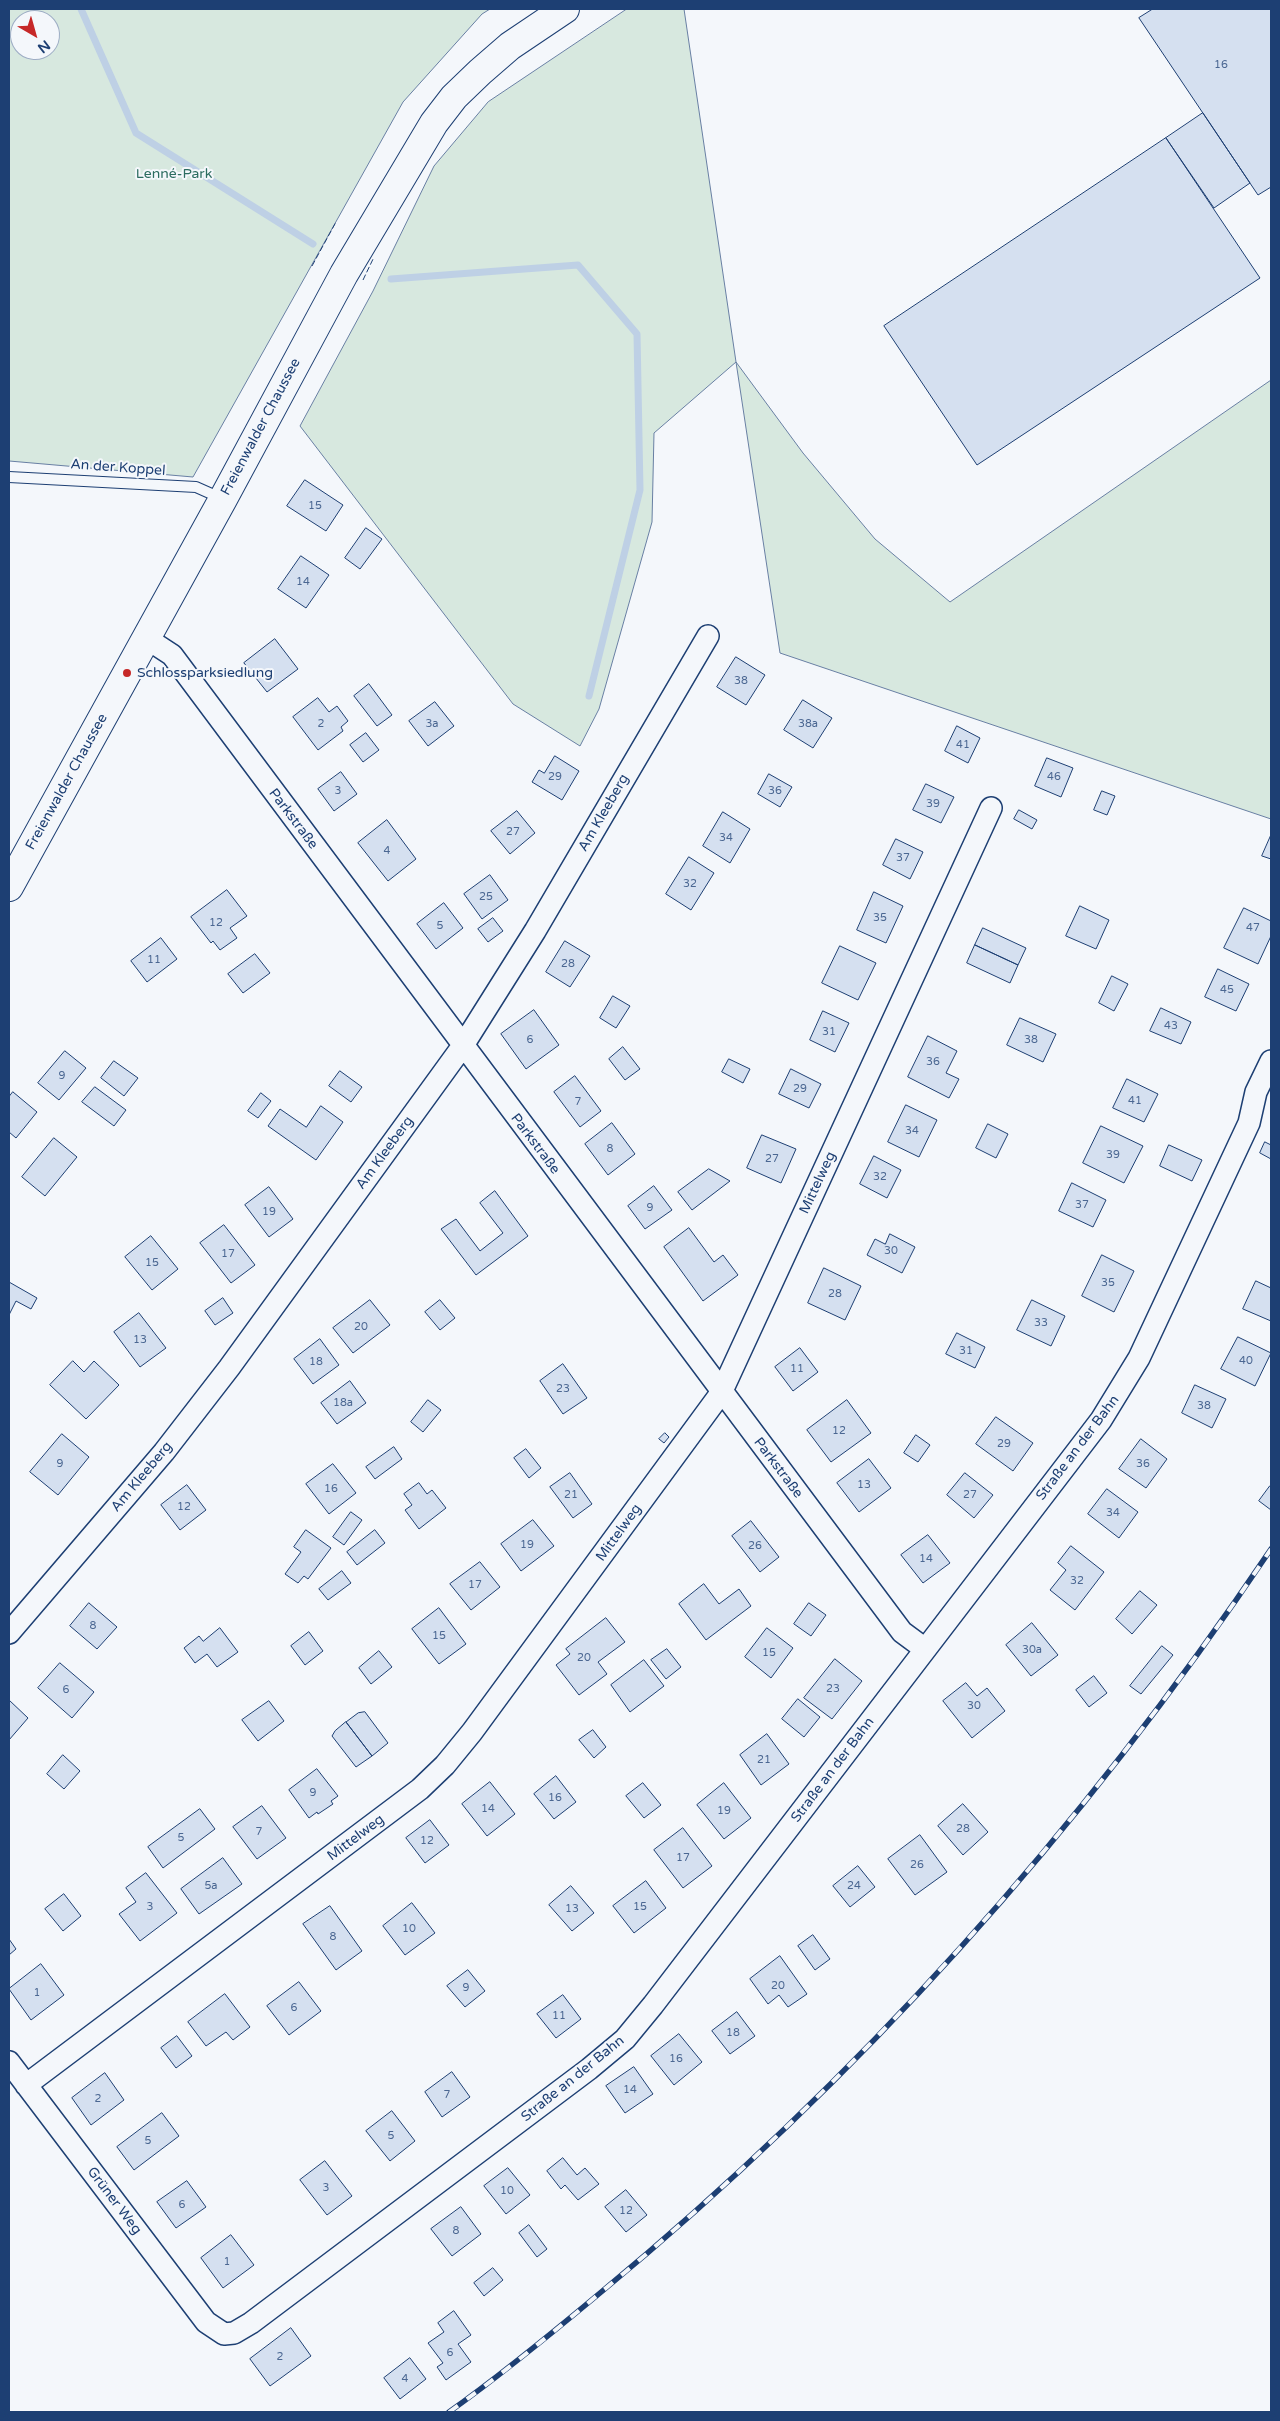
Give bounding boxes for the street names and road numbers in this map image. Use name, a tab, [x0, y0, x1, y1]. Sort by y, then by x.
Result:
street label: Freienwalder Chaussee	[218, 356, 304, 498]
street label: An der Koppel	[70, 456, 166, 480]
street label: Freienwalder Chaussee	[23, 711, 111, 853]
street label: Am Kleeberg	[575, 771, 633, 855]
street label: Parkstraße	[265, 785, 321, 853]
street label: Parkstraße	[507, 1110, 563, 1178]
street label: Am Kleeberg	[353, 1113, 417, 1193]
street label: Mittelweg	[796, 1149, 840, 1217]
street label: Straße an der Bahn	[1033, 1392, 1123, 1504]
street label: Parkstraße	[750, 1434, 806, 1502]
street label: Am Kleeberg	[108, 1439, 176, 1515]
street label: Mittelweg	[593, 1501, 645, 1565]
street label: Straße an der Bahn	[788, 1714, 878, 1826]
street label: Mittelweg	[324, 1811, 388, 1865]
street label: Straße an der Bahn	[518, 2032, 628, 2126]
street label: Grüner Weg	[83, 2164, 145, 2238]

